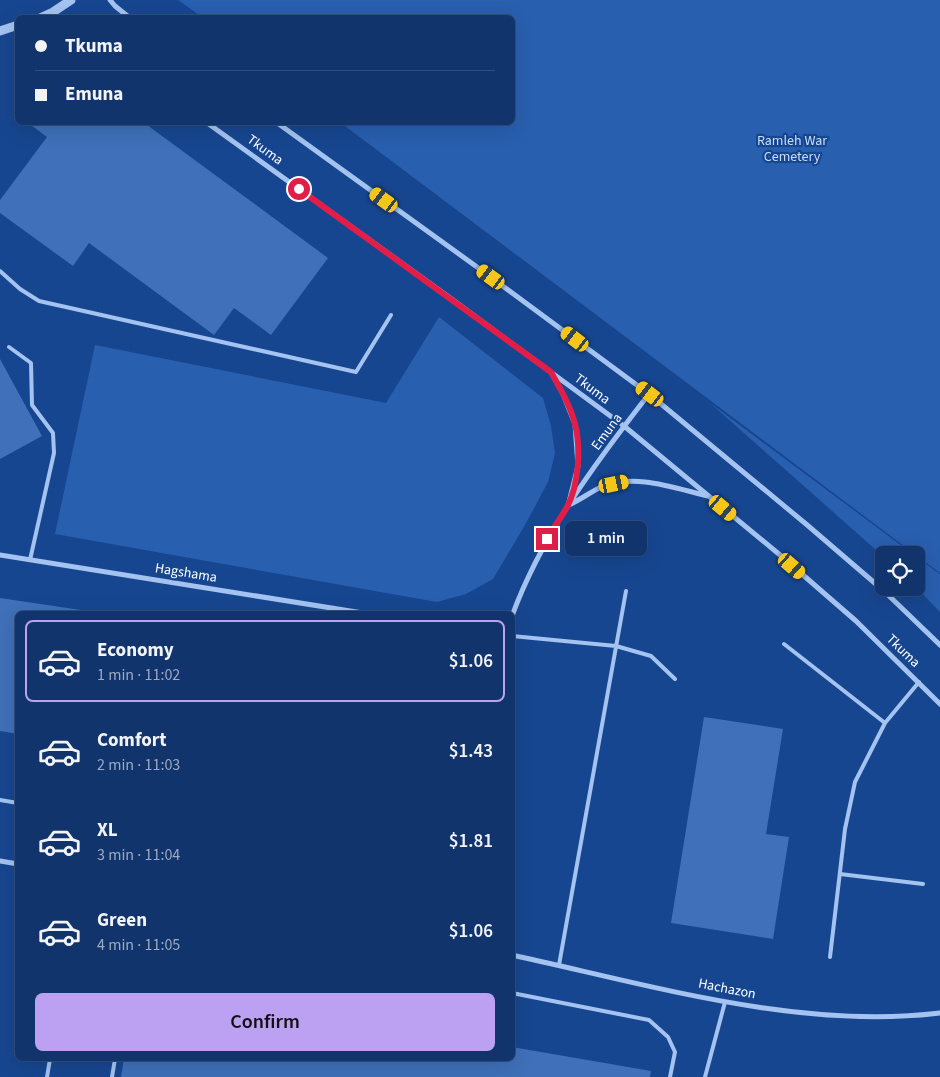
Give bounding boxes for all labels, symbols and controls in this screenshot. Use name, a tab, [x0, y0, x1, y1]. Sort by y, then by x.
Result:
text: Tkuma	[65, 33, 123, 60]
text: Emuna	[65, 81, 123, 108]
street label: Tkuma	[243, 130, 287, 170]
park label: Ramleh War Cemetery	[757, 131, 827, 167]
route start	[288, 178, 310, 200]
car	[367, 185, 400, 215]
car	[474, 262, 507, 292]
car	[558, 324, 591, 354]
street label: Tkuma	[570, 369, 614, 409]
car	[633, 379, 666, 409]
street label: Emuna	[587, 409, 627, 455]
car	[597, 474, 630, 494]
car	[706, 493, 739, 523]
callout: 1 min	[564, 522, 647, 556]
text: 1 min	[587, 527, 625, 549]
route end	[536, 528, 558, 550]
map controls	[875, 546, 925, 596]
button: locate	[875, 546, 925, 596]
car	[775, 550, 808, 582]
street label: Hagshama	[154, 558, 218, 588]
street label: Tkuma	[881, 630, 925, 672]
text: Economy	[97, 637, 174, 664]
icon: car	[37, 639, 82, 684]
text: $1.06	[449, 648, 493, 675]
text: 1 min · 11:02	[97, 664, 180, 686]
text: Comfort	[97, 727, 167, 754]
icon: car	[37, 729, 82, 774]
text: $1.43	[449, 738, 493, 765]
text: 2 min · 11:03	[97, 754, 180, 776]
text: XL	[97, 817, 118, 844]
icon: car	[37, 819, 82, 864]
text: $1.81	[449, 828, 493, 855]
text: 3 min · 11:04	[97, 844, 180, 866]
text: Green	[97, 907, 147, 934]
icon: car	[37, 909, 82, 954]
text: $1.06	[449, 918, 493, 945]
text: 4 min · 11:05	[97, 934, 180, 956]
street label: Hachazon	[696, 974, 758, 1004]
button: Confirm	[35, 993, 495, 1051]

